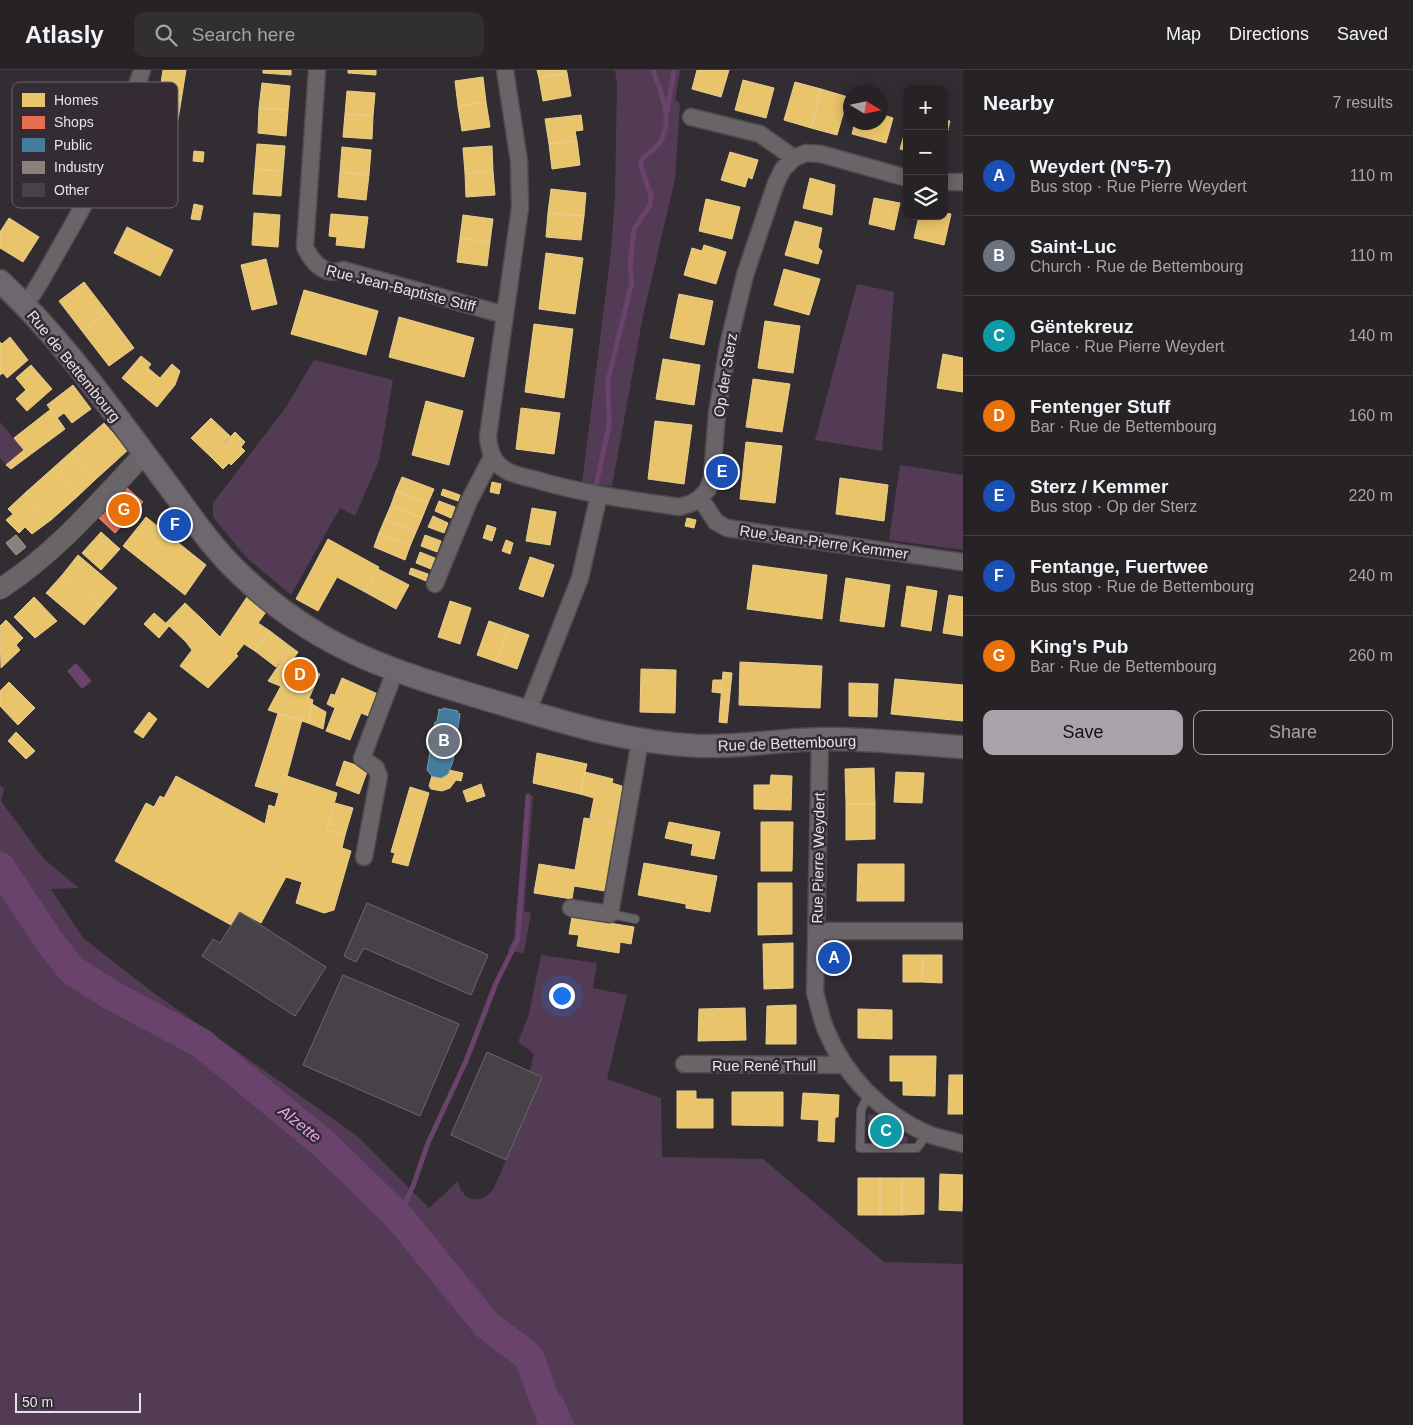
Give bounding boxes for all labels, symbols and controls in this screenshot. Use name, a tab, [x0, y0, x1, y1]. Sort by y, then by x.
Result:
search box	[134, 12, 484, 57]
text: Atlasly	[25, 21, 104, 48]
icon: search	[152, 21, 180, 49]
text: Search here	[192, 24, 295, 45]
text: Map	[1166, 24, 1201, 44]
text: Directions	[1229, 24, 1309, 44]
text: Saved	[1337, 24, 1388, 44]
legend	[12, 82, 178, 208]
north arrow	[843, 85, 888, 130]
map controls	[903, 85, 948, 220]
button: +	[903, 85, 948, 130]
text: Nearby	[983, 91, 1054, 114]
text: Homes	[54, 92, 98, 108]
text: 7 results	[1333, 94, 1393, 111]
text: Shops	[54, 114, 94, 130]
button: −	[903, 130, 948, 175]
text: Public	[54, 137, 92, 153]
text: Weydert (N°5-7)	[1030, 156, 1171, 177]
text: Industry	[54, 159, 104, 175]
text: A	[993, 167, 1005, 184]
text: 110 m	[1350, 167, 1393, 184]
button: layers	[903, 175, 948, 220]
text: Bus stop · Rue Pierre Weydert	[1030, 178, 1247, 195]
text: Other	[54, 182, 89, 198]
text: Saint-Luc	[1030, 236, 1117, 257]
text: B	[993, 247, 1005, 264]
text: 110 m	[1350, 247, 1393, 264]
text: Church · Rue de Bettembourg	[1030, 258, 1243, 275]
street label: Rue Jean-Baptiste Stiff	[325, 261, 478, 315]
street label: Rue de Bettembourg	[24, 307, 124, 425]
text: Gëntekreuz	[1030, 316, 1133, 337]
text: C	[993, 327, 1005, 344]
text: 140 m	[1349, 327, 1393, 344]
street label: Op der Sterz	[710, 332, 740, 418]
text: Place · Rue Pierre Weydert	[1030, 338, 1224, 355]
text: Fentenger Stuff	[1030, 396, 1170, 417]
text: D	[993, 407, 1005, 424]
text: 160 m	[1349, 407, 1393, 424]
text: Bar · Rue de Bettembourg	[1030, 418, 1217, 435]
pin: E	[706, 453, 738, 491]
text: Sterz / Kemmer	[1030, 476, 1168, 497]
text: E	[994, 487, 1004, 504]
text: 220 m	[1349, 487, 1393, 504]
pin: G	[108, 491, 140, 529]
text: Bus stop · Op der Sterz	[1030, 498, 1197, 515]
pin: F	[159, 506, 191, 544]
street label: Rue Jean-Pierre Kemmer	[739, 522, 909, 562]
text: Fentange, Fuertwee	[1030, 556, 1208, 577]
text: F	[994, 567, 1004, 584]
text: 240 m	[1349, 567, 1393, 584]
text: Bus stop · Rue de Bettembourg	[1030, 578, 1254, 595]
text: King's Pub	[1030, 636, 1128, 657]
text: G	[993, 647, 1005, 664]
text: 260 m	[1349, 647, 1393, 664]
pin: D	[284, 656, 316, 694]
text: Bar · Rue de Bettembourg	[1030, 658, 1217, 675]
button: Save	[983, 710, 1183, 755]
button: Share	[1193, 710, 1393, 755]
pin: B	[428, 722, 460, 760]
street label: Rue de Bettembourg	[718, 732, 856, 754]
street label: Rue Pierre Weydert	[808, 791, 828, 924]
pin: A	[818, 939, 850, 977]
your location	[549, 983, 575, 1009]
street label: Rue René Thull	[712, 1057, 816, 1074]
water label: Alzette	[275, 1101, 324, 1146]
pin: C	[870, 1112, 902, 1150]
scale bar	[15, 1390, 141, 1413]
text: 50 m	[22, 1394, 53, 1410]

